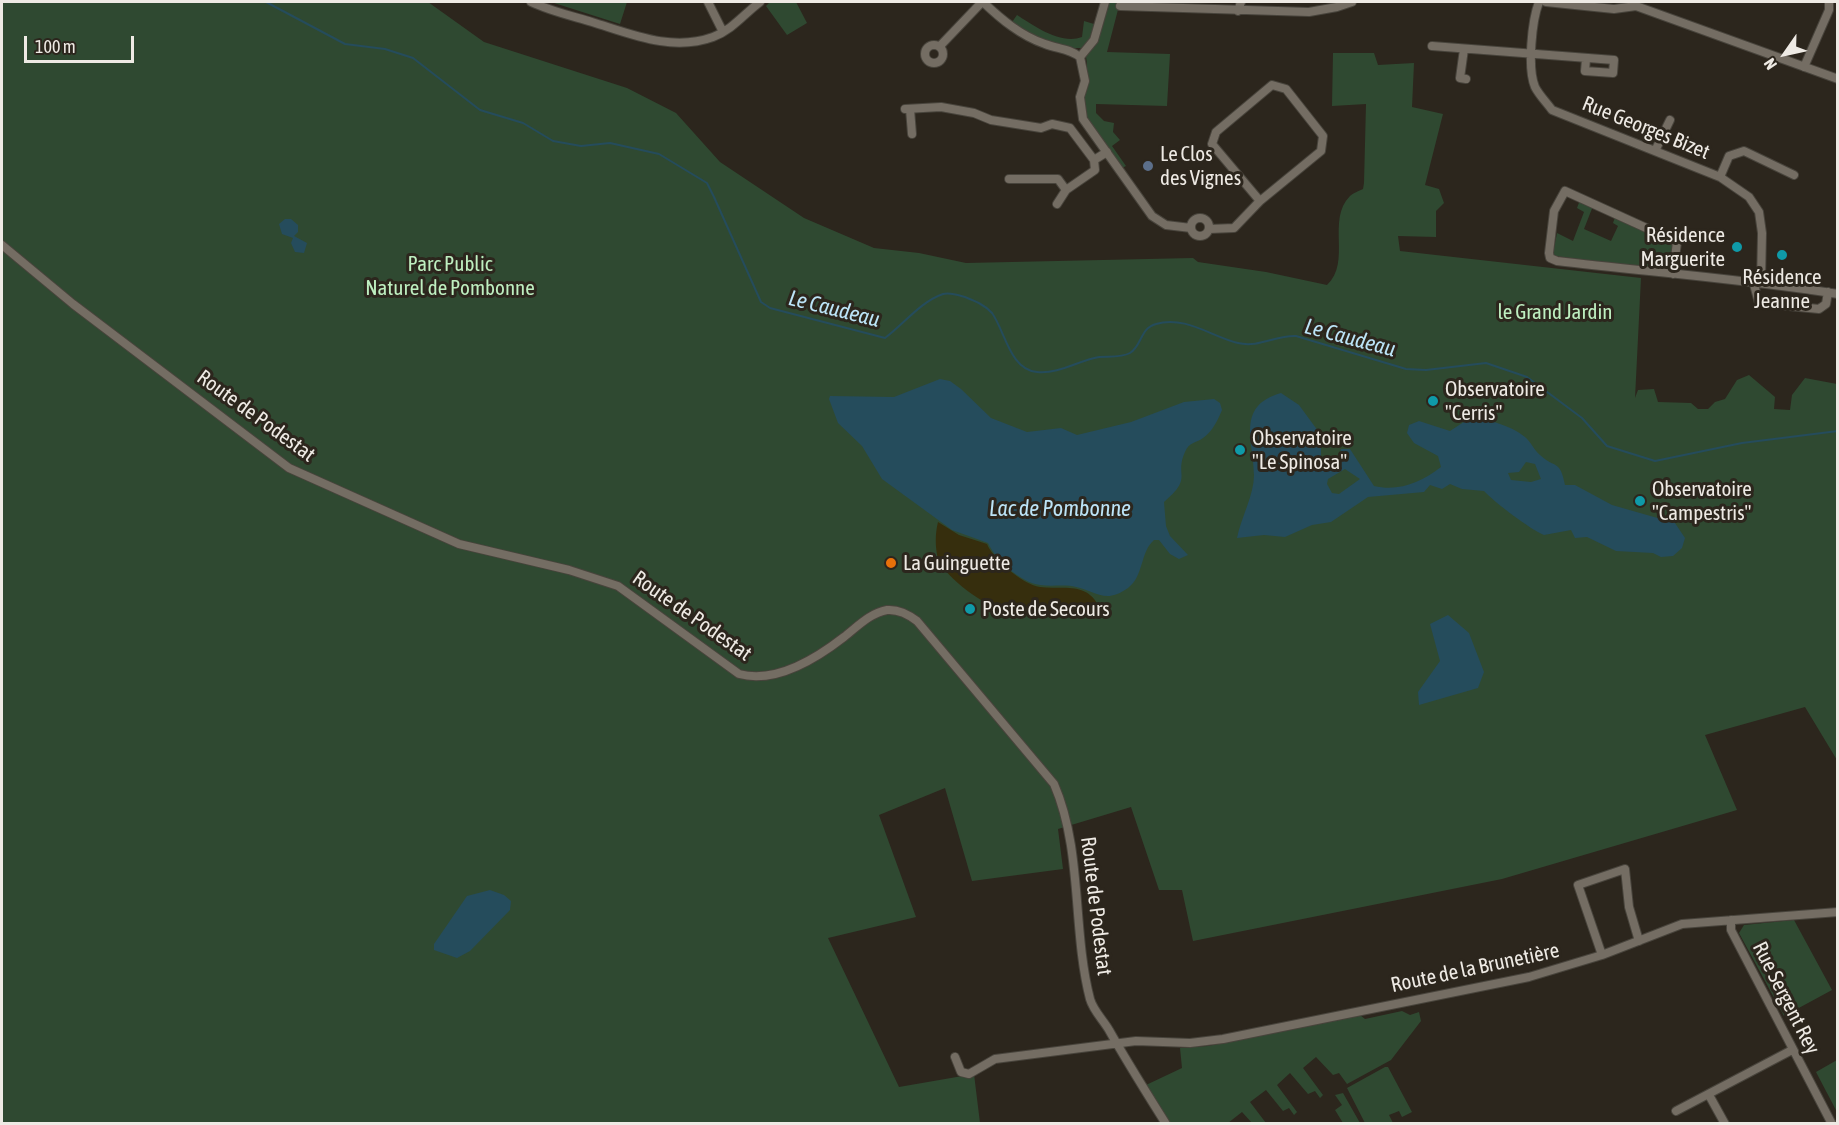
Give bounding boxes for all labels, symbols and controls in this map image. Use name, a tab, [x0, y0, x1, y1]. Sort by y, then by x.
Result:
scale bar	[27, 24, 136, 62]
north arrow	[1755, 24, 1815, 84]
text: 100 m	[35, 36, 76, 57]
text: N	[1760, 55, 1780, 73]
street label: Rue Georges Bizet	[1579, 91, 1713, 165]
place label: Le Clos des Vignes	[1160, 141, 1241, 191]
marker: Le Clos des Vignes	[1141, 159, 1155, 173]
place label: Résidence Marguerite	[1640, 222, 1725, 272]
marker: Résidence Marguerite	[1730, 240, 1744, 254]
marker: Résidence Jeanne	[1775, 248, 1789, 262]
park label: Parc Public Naturel de Pombonne	[365, 251, 535, 301]
place label: Résidence Jeanne	[1742, 264, 1822, 314]
water label: Le Caudeau	[786, 285, 882, 333]
park label: le Grand Jardin	[1497, 299, 1613, 325]
water label: Le Caudeau	[1302, 313, 1398, 363]
street label: Route de Podestat	[192, 365, 320, 467]
place label: Observatoire "Cerris"	[1445, 376, 1545, 426]
marker: Observatoire "Cerris"	[1426, 394, 1440, 408]
place label: Observatoire "Le Spinosa"	[1252, 425, 1352, 475]
marker: Observatoire "Le Spinosa"	[1233, 443, 1247, 457]
place label: Observatoire "Campestris"	[1652, 476, 1752, 526]
marker: Observatoire "Campestris"	[1633, 494, 1647, 508]
water label: Lac de Pombonne	[989, 496, 1131, 522]
place label: La Guinguette	[903, 550, 1010, 576]
marker: La Guinguette	[884, 556, 898, 570]
street label: Route de Podestat	[627, 566, 757, 666]
place label: Poste de Secours	[982, 596, 1110, 622]
marker: Poste de Secours	[963, 602, 977, 616]
street label: Route de Podestat	[1075, 835, 1117, 977]
street label: Route de la Brunetière	[1389, 938, 1561, 998]
street label: Rue Sergent Rey	[1747, 938, 1825, 1058]

